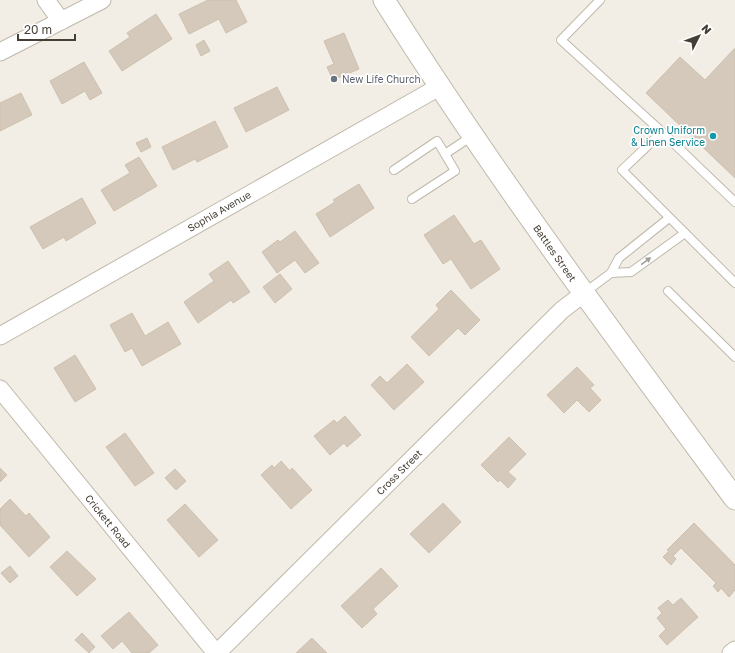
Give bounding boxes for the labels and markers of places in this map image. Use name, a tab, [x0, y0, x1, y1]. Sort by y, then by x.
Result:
place label: New Life Church	[342, 73, 421, 85]
marker: New Life Church	[329, 74, 339, 84]
place label: Crown Uniform & Linen Service	[631, 124, 705, 148]
marker: Crown Uniform & Linen Service	[708, 131, 718, 141]

